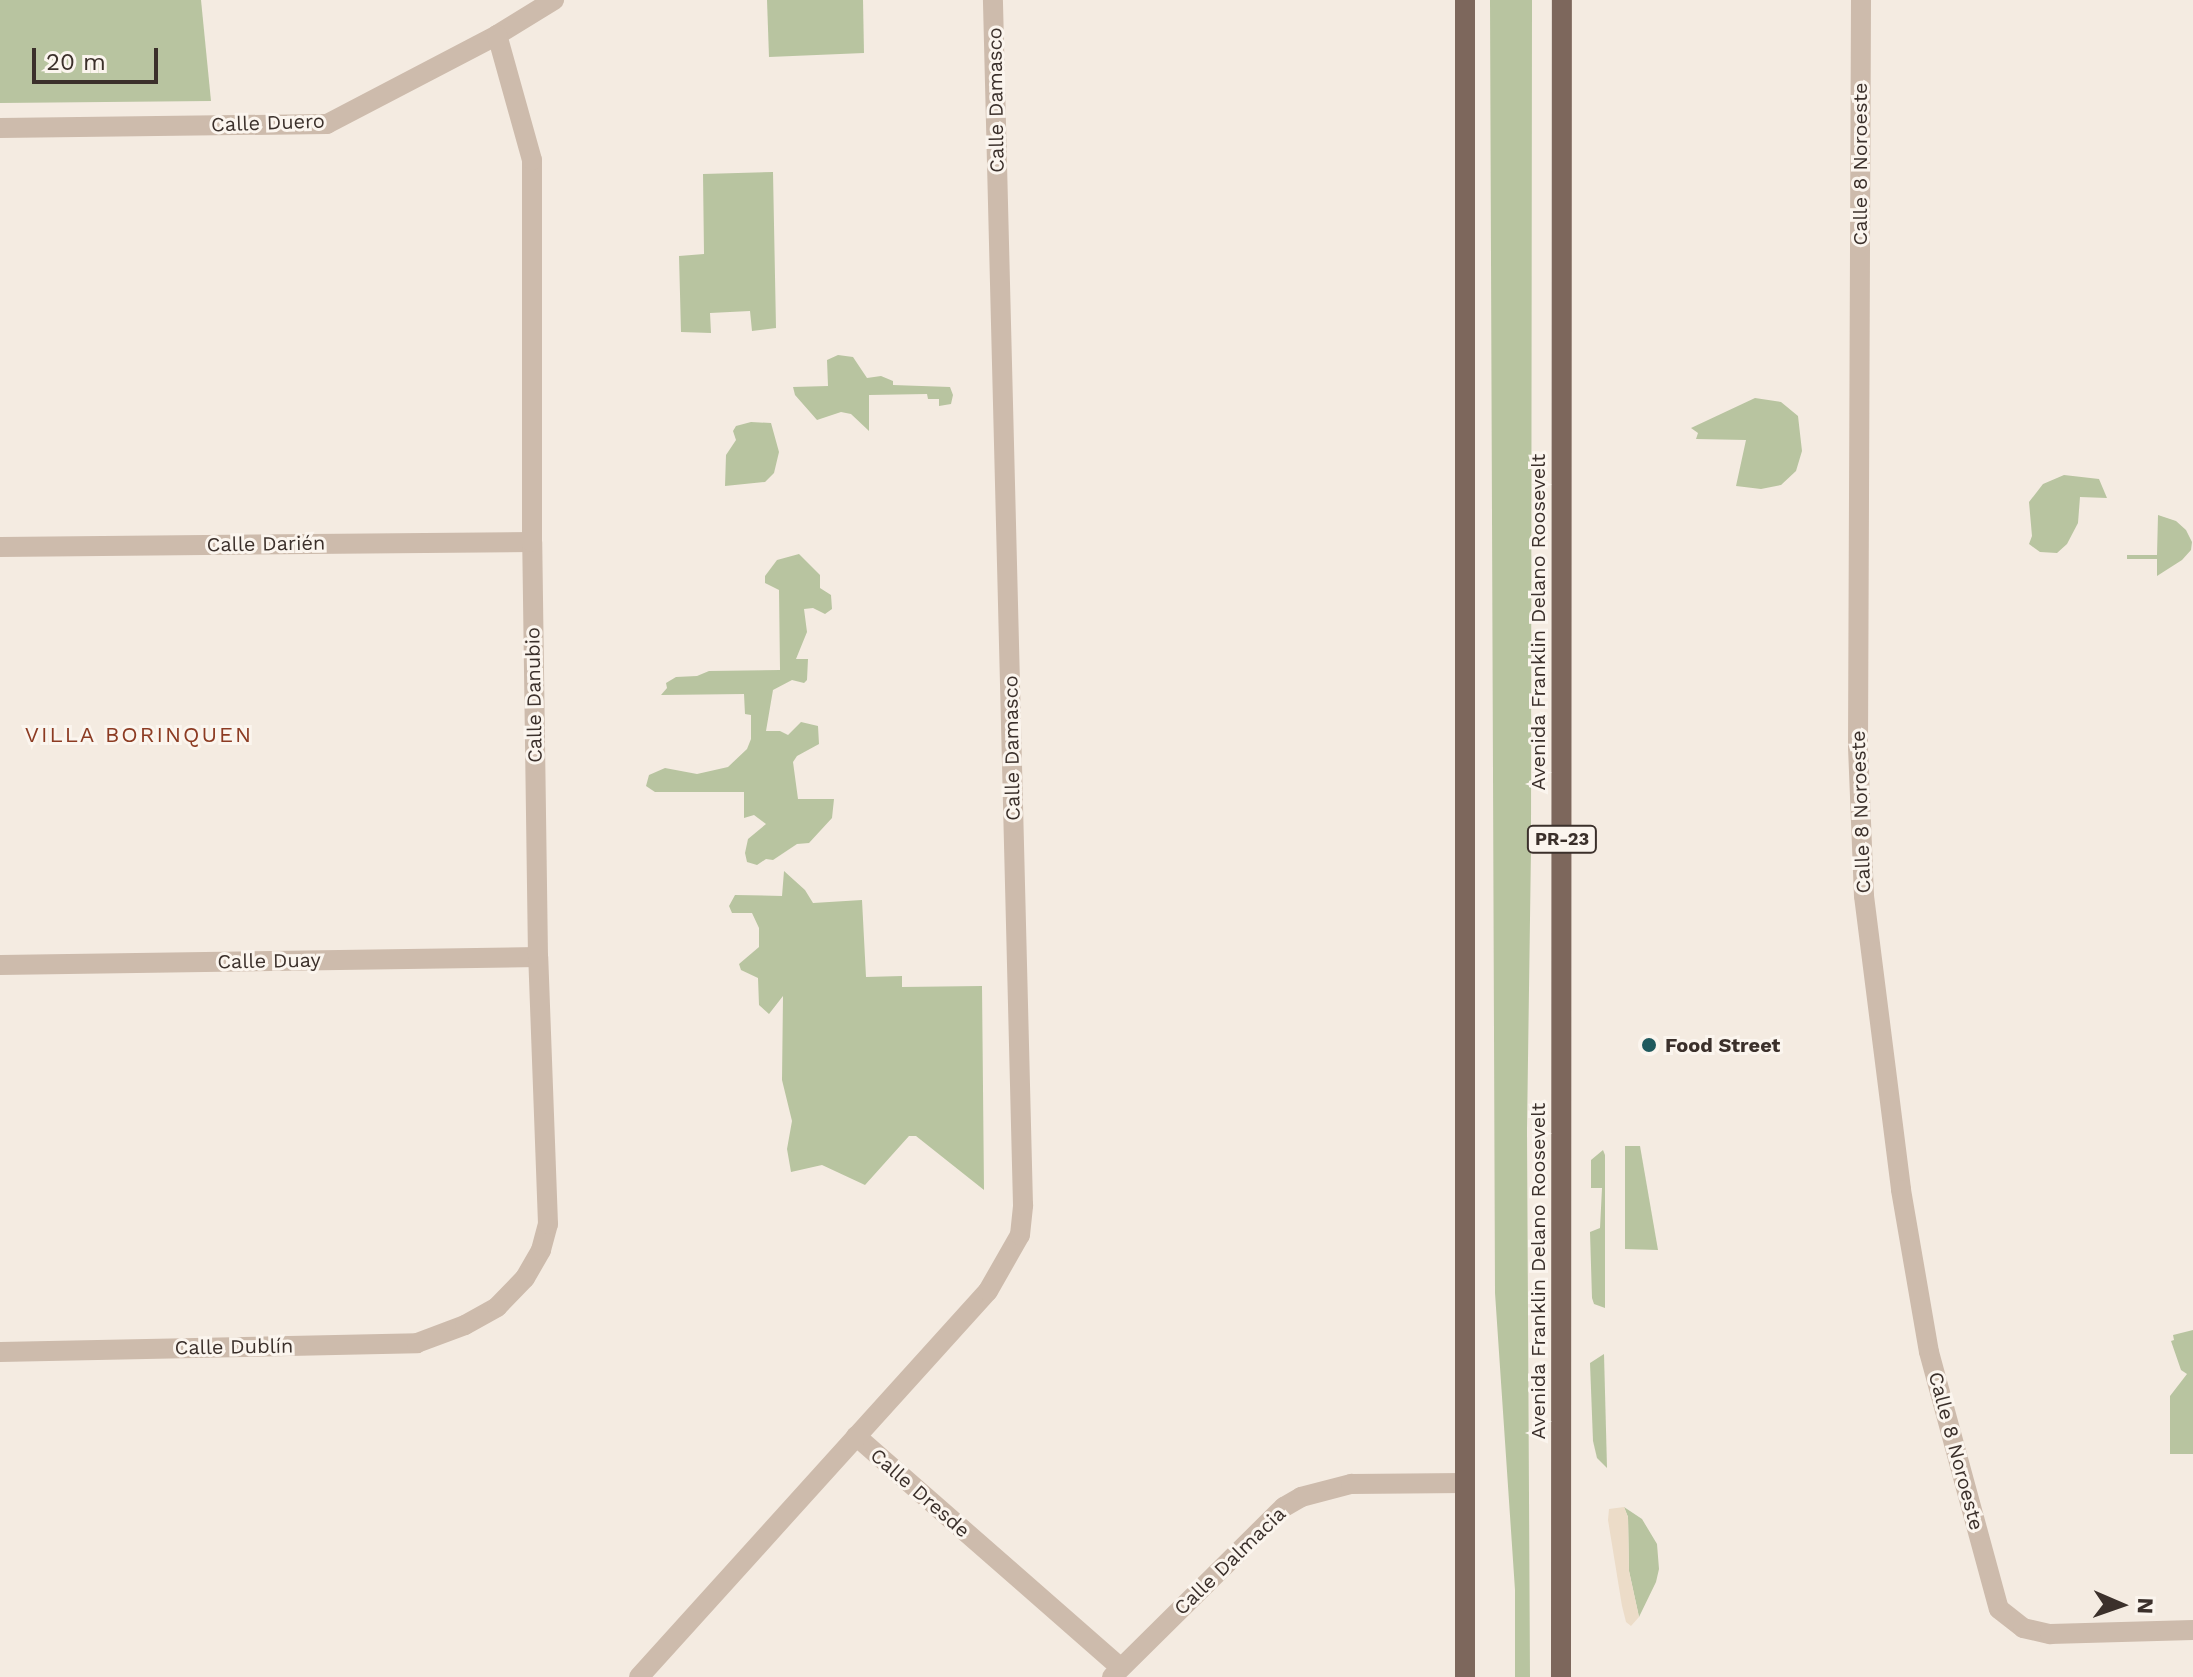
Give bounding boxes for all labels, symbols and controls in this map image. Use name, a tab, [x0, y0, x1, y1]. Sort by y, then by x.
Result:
street label: Calle Damasco	[983, 27, 1009, 173]
scale bar	[36, 32, 162, 82]
text: 20 m	[46, 48, 106, 76]
street label: Calle 8 Noroeste	[1848, 82, 1872, 246]
street label: Calle Duero	[211, 109, 325, 137]
street label: Avenida Franklin Delano Roosevelt	[1526, 453, 1550, 791]
street label: Calle Darién	[206, 531, 326, 557]
street label: Calle Danubio	[521, 627, 547, 763]
street label: Calle Damasco	[999, 675, 1025, 821]
district label: VILLA BORINQUEN	[24, 722, 254, 748]
street label: Calle 8 Noroeste	[1846, 730, 1876, 894]
road number: PR-23	[1526, 825, 1598, 853]
street label: Calle Duay	[217, 948, 321, 974]
place label: Food Street	[1665, 1033, 1780, 1057]
marker: Food Street	[1640, 1036, 1658, 1054]
street label: Avenida Franklin Delano Roosevelt	[1526, 1102, 1550, 1440]
street label: Calle Dublín	[174, 1334, 294, 1360]
street label: Calle 8 Noroeste	[1923, 1369, 1989, 1533]
street label: Calle Dresde	[865, 1443, 975, 1543]
street label: Calle Dalmacia	[1169, 1502, 1291, 1620]
north arrow	[2081, 1565, 2161, 1645]
text: N	[2133, 1597, 2158, 1614]

